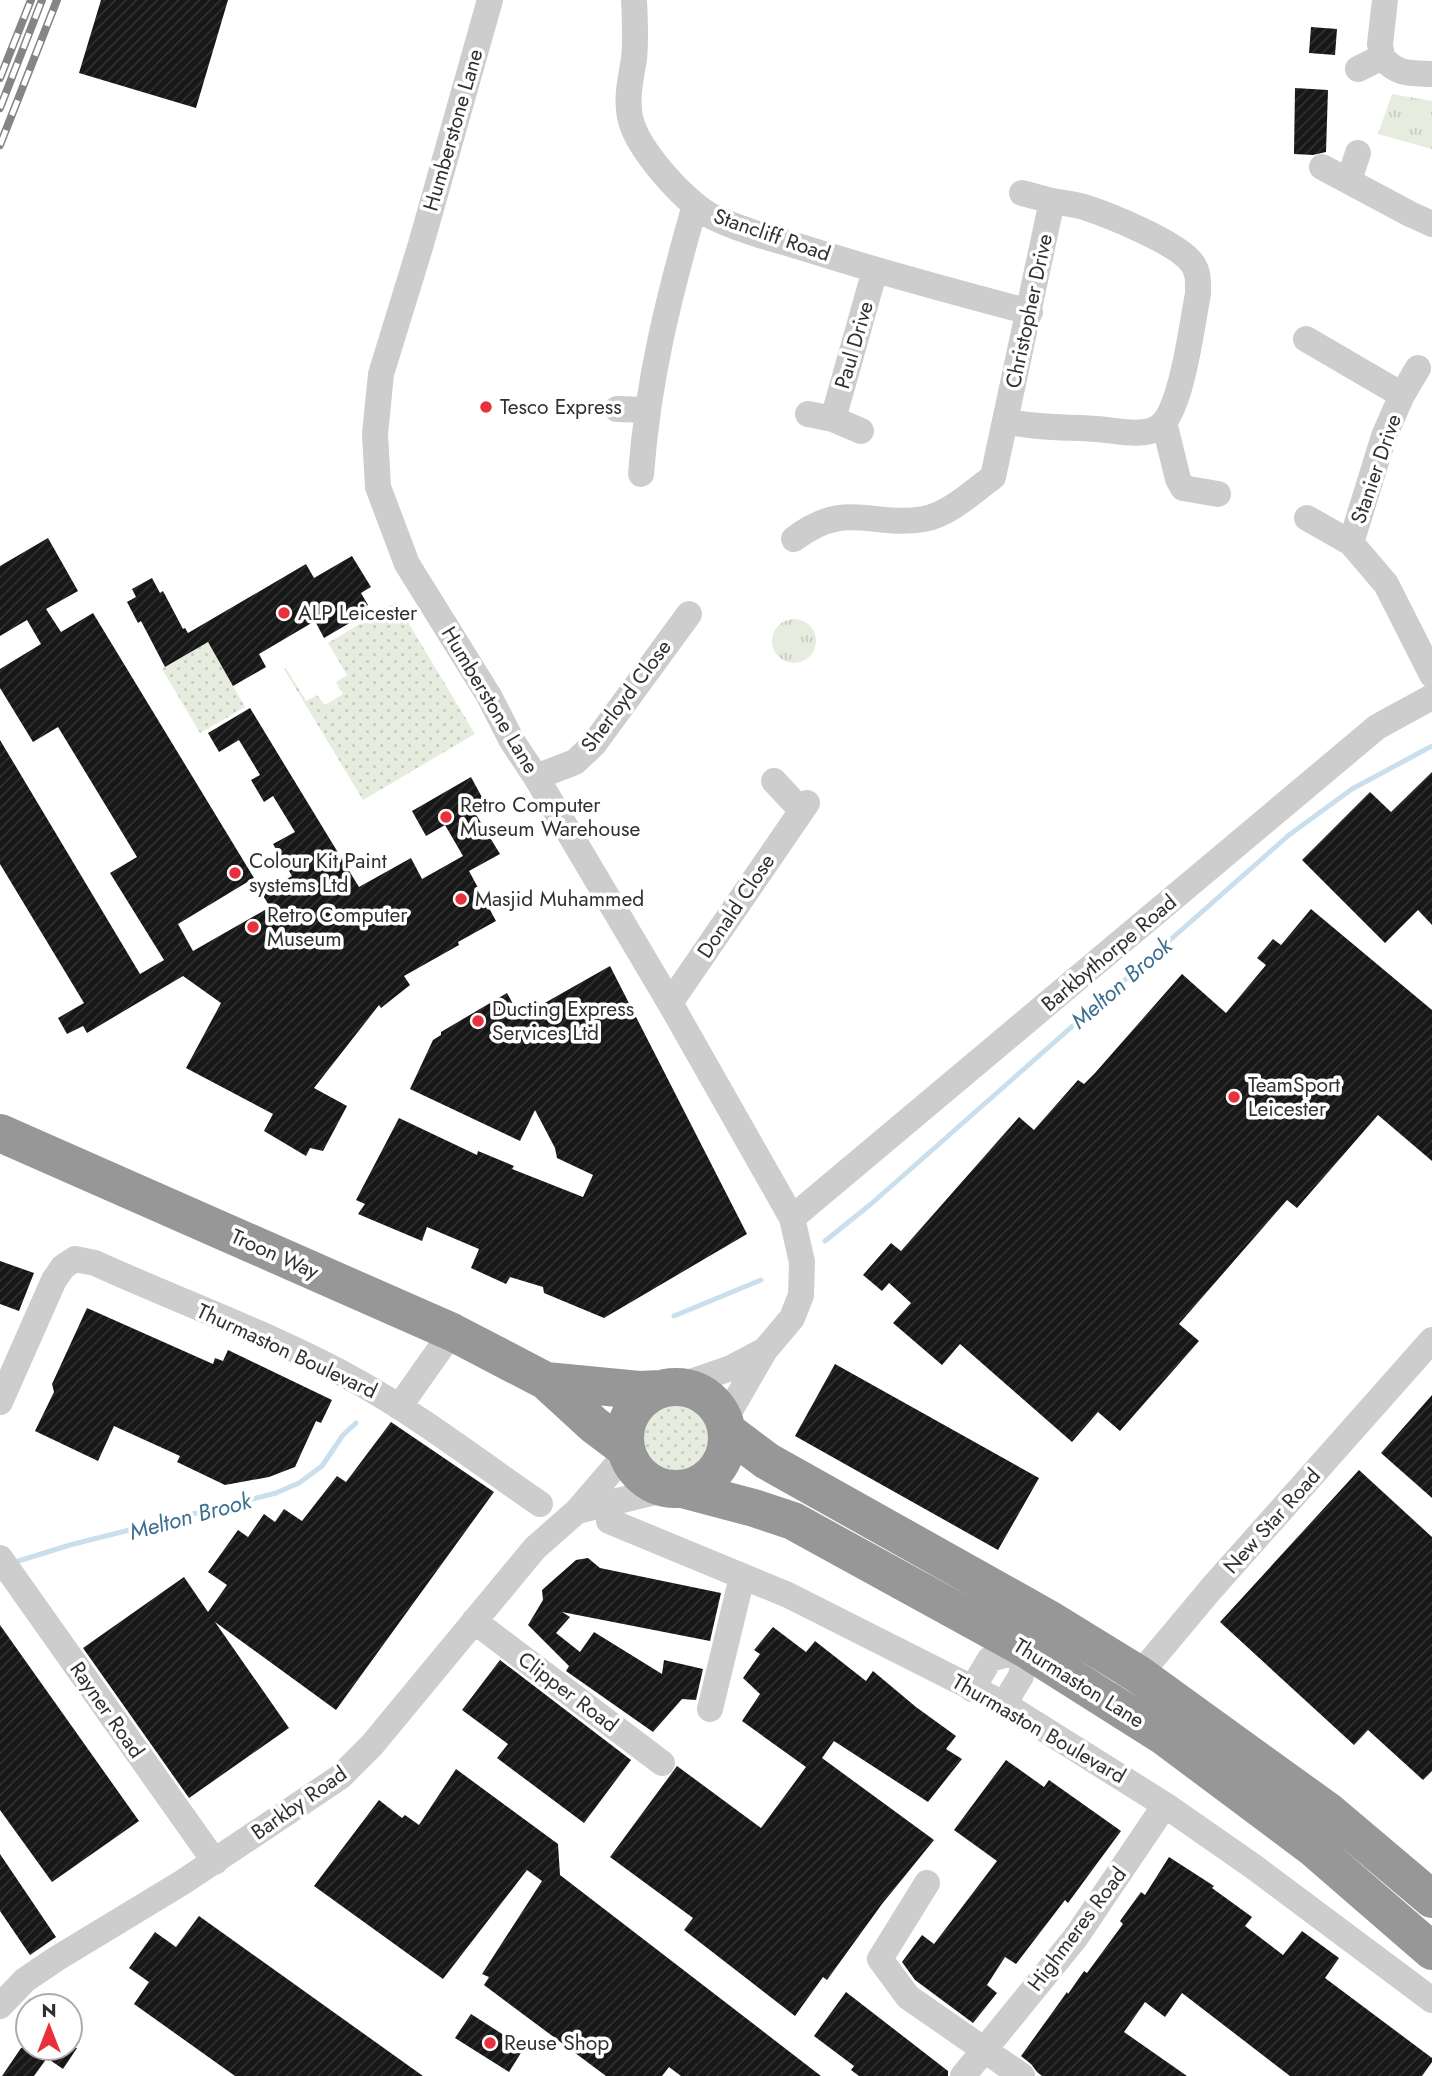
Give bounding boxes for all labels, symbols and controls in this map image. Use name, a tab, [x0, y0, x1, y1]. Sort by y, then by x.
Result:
street label: Humberstone Lane	[416, 45, 490, 214]
street label: Stancliff Road	[710, 201, 834, 269]
street label: Christopher Drive	[998, 231, 1060, 391]
street label: Paul Drive	[827, 298, 881, 392]
place label: Tesco Express	[500, 392, 622, 422]
marker: Tesco Express	[478, 399, 494, 415]
street label: Stanier Drive	[1343, 410, 1409, 528]
place label: ALP Leicester	[298, 598, 418, 628]
marker: ALP Leicester	[276, 605, 292, 621]
street label: Humberstone Lane	[434, 621, 546, 779]
street label: Sherloyd Close	[574, 633, 678, 759]
place label: Retro Computer Museum Warehouse	[460, 790, 640, 844]
marker: Retro Computer Museum Warehouse	[438, 809, 454, 825]
place label: Colour Kit Paint systems Ltd	[249, 846, 387, 900]
street label: Donald Close	[690, 848, 782, 964]
marker: Colour Kit Paint systems Ltd	[227, 865, 243, 881]
place label: Masjid Muhammed	[475, 884, 644, 914]
street label: Barkbythorpe Road	[1035, 887, 1183, 1019]
marker: Masjid Muhammed	[453, 891, 469, 907]
place label: Retro Computer Museum	[267, 900, 408, 954]
marker: Retro Computer Museum	[245, 919, 261, 935]
water label: Melton Brook	[1063, 928, 1180, 1037]
place label: Ducting Express Services Ltd	[492, 994, 634, 1048]
marker: Ducting Express Services Ltd	[470, 1013, 486, 1029]
place label: TeamSport Leicester	[1248, 1070, 1340, 1124]
marker: TeamSport Leicester	[1226, 1089, 1242, 1105]
street label: Troon Way	[226, 1221, 324, 1287]
street label: Thurmaston Boulevard	[192, 1296, 382, 1406]
street label: New Star Road	[1216, 1462, 1328, 1580]
water label: Melton Brook	[125, 1483, 256, 1549]
street label: Thurmaston Lane	[1008, 1631, 1150, 1735]
street label: Clipper Road	[512, 1644, 624, 1740]
street label: Rayner Road	[63, 1656, 151, 1764]
street label: Thurmaston Boulevard	[947, 1667, 1131, 1791]
street label: Barkby Road	[245, 1759, 353, 1847]
street label: Highmeres Road	[1020, 1861, 1134, 1997]
north arrow	[14, 1992, 84, 2062]
text: N	[41, 1997, 57, 2024]
place label: Reuse Shop	[504, 2028, 609, 2058]
marker: Reuse Shop	[482, 2035, 498, 2051]

